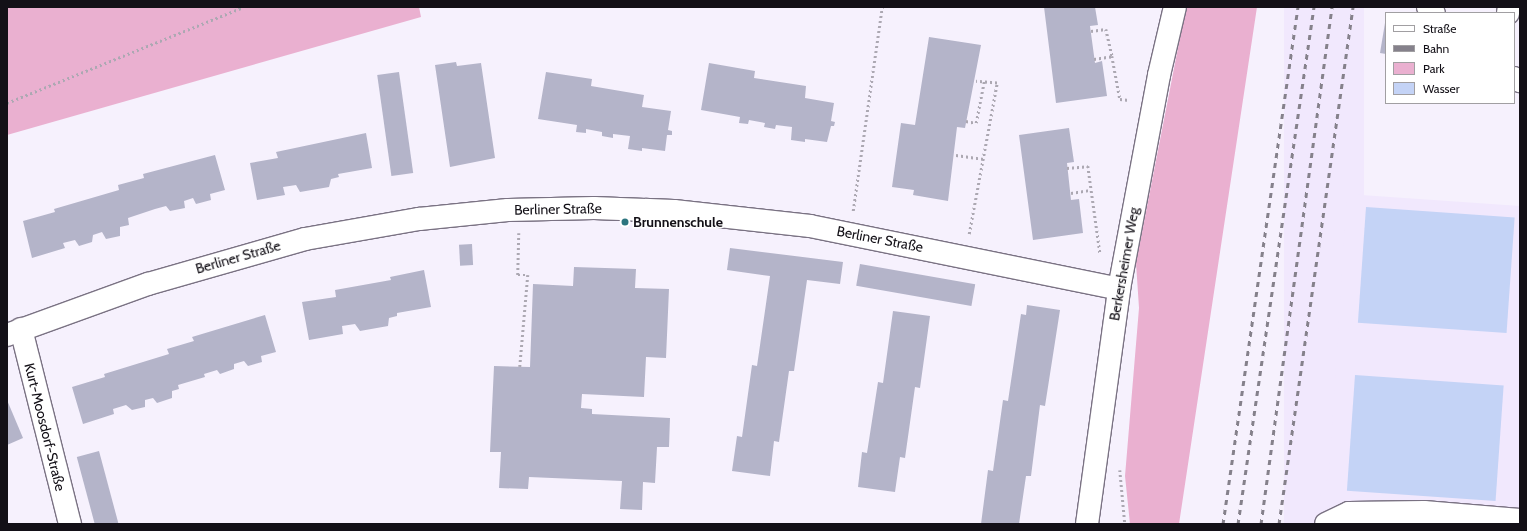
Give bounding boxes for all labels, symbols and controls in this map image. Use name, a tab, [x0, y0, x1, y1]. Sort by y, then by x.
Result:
legend	[1385, 12, 1515, 104]
text: Straße	[1423, 21, 1456, 36]
text: Bahn	[1423, 41, 1449, 56]
text: Park	[1423, 61, 1445, 76]
text: Wasser	[1423, 81, 1460, 96]
street label: Berliner Straße	[514, 200, 602, 218]
street label: Berkersheimer Weg	[1106, 206, 1142, 322]
place label: Brunnenschule	[633, 214, 723, 230]
marker: Brunnenschule	[620, 217, 630, 227]
street label: Berliner Straße	[835, 222, 925, 256]
street label: Berliner Straße	[194, 237, 282, 277]
street label: Kurt-Moosdorf-Straße	[21, 361, 69, 493]

